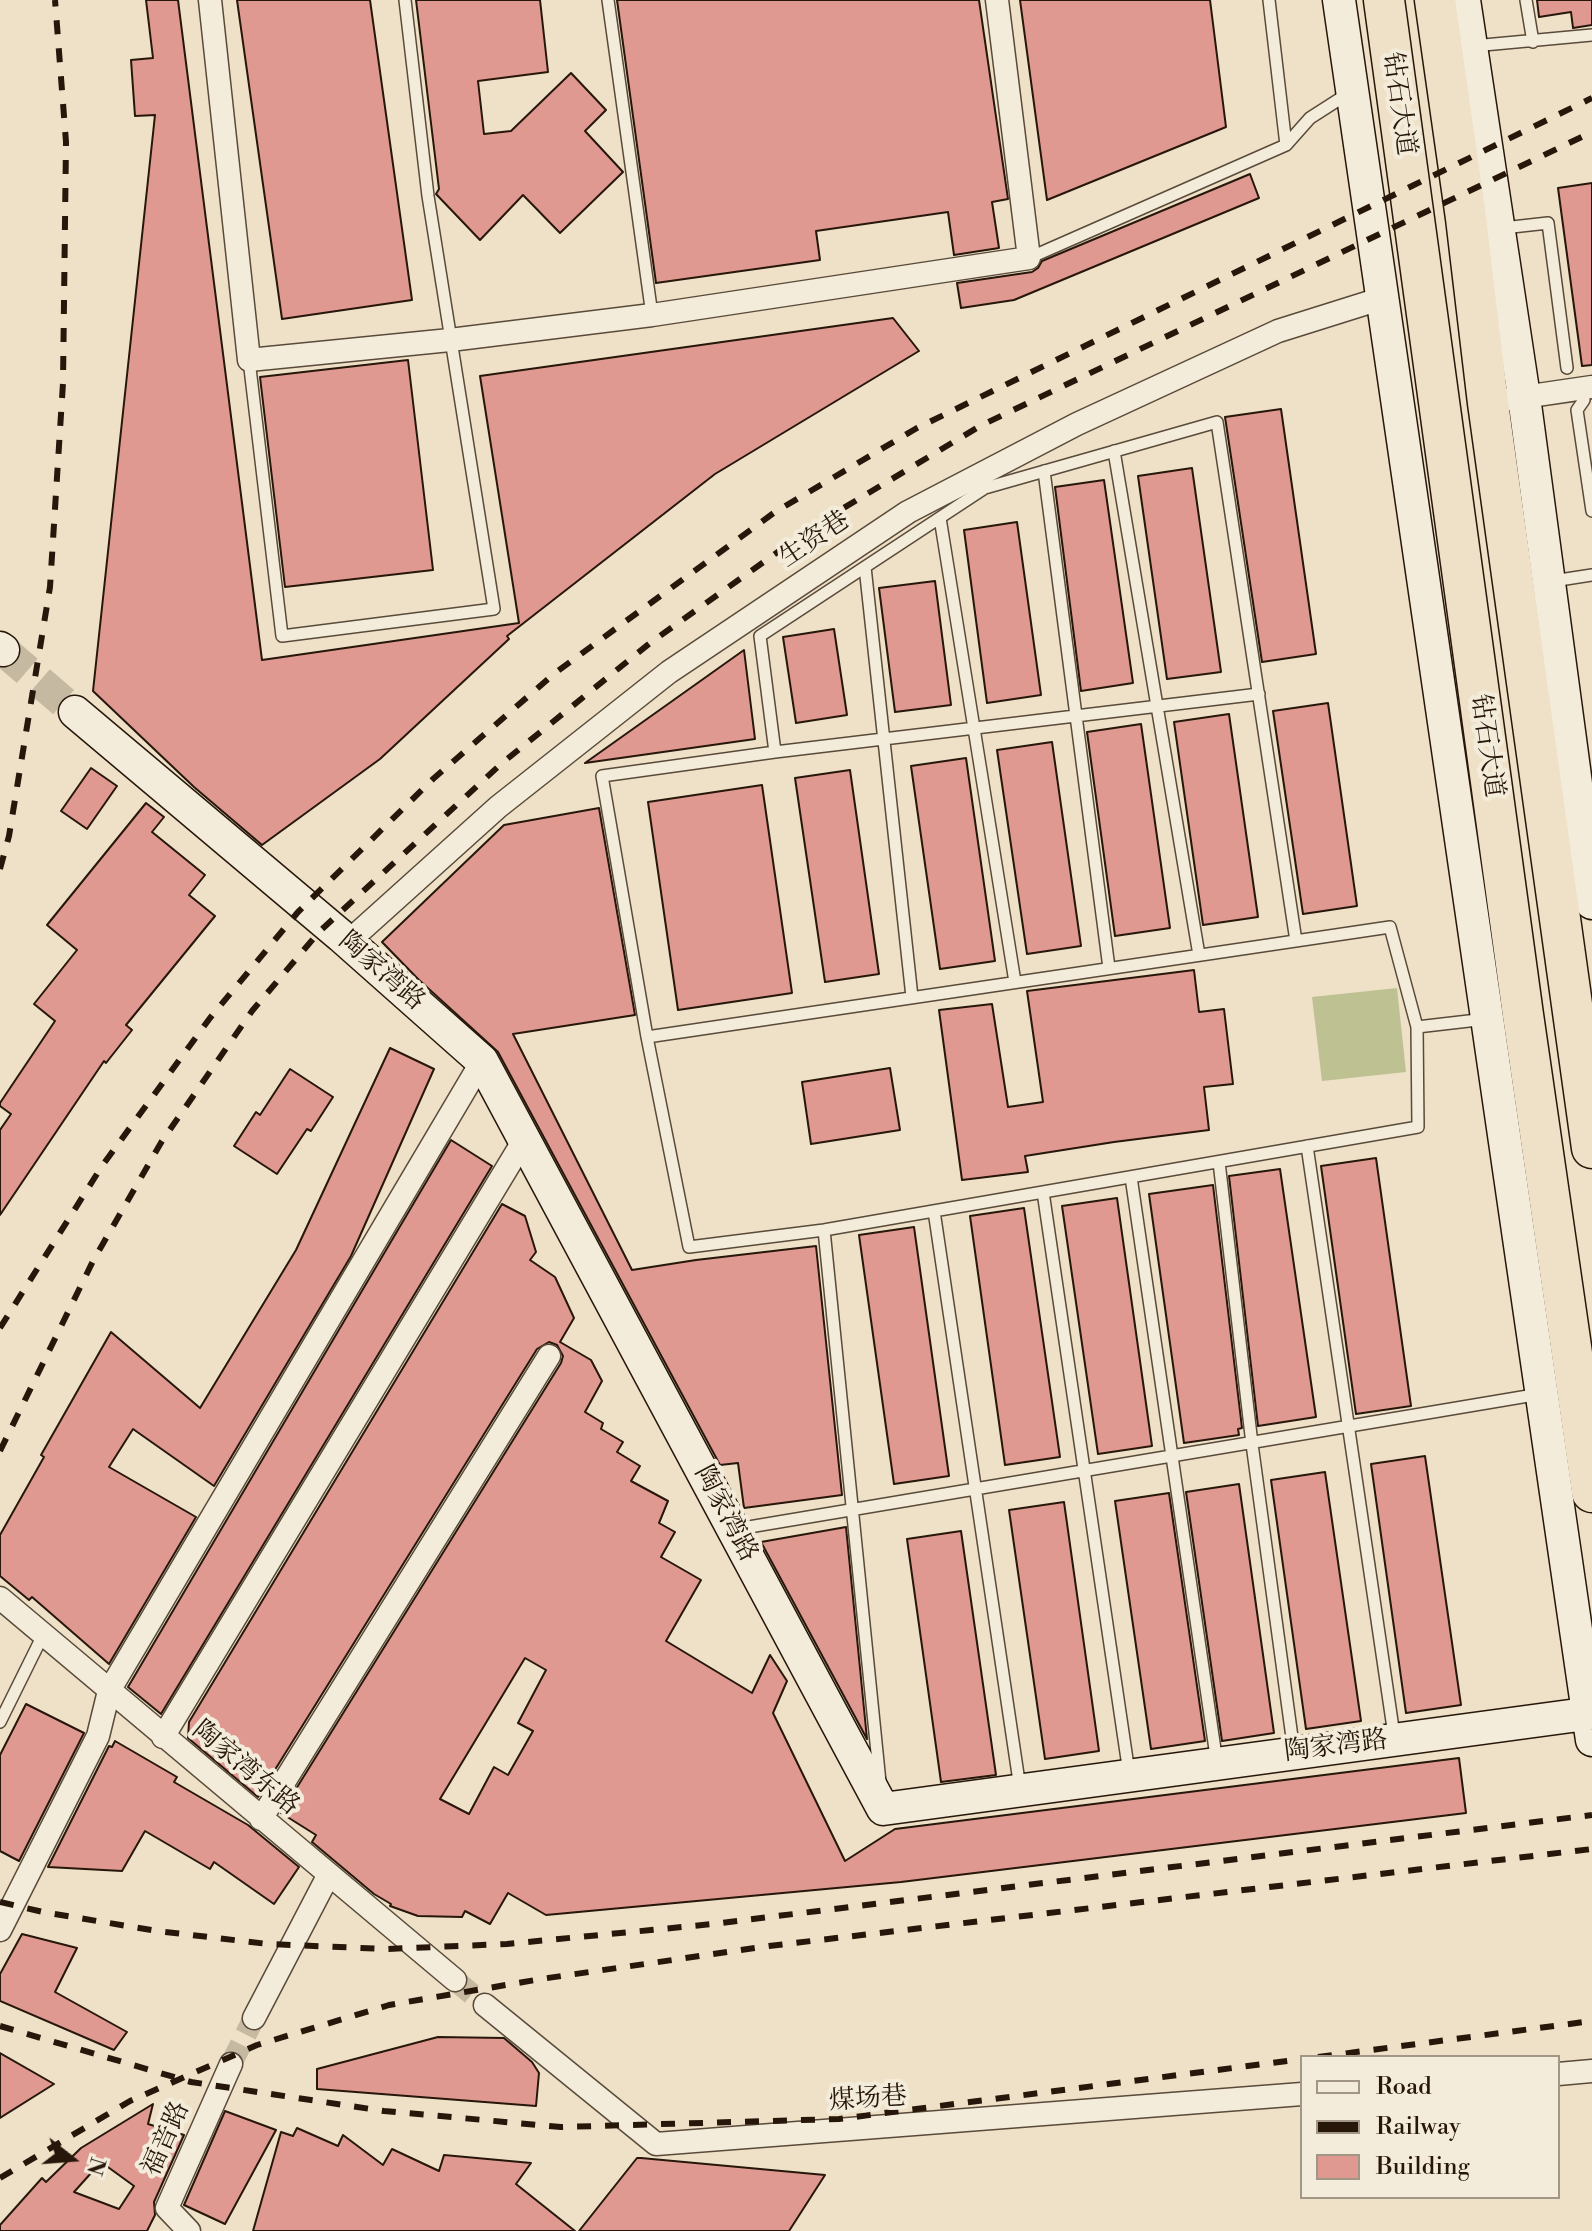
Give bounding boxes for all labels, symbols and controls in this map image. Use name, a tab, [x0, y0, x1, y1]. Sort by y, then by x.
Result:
street label: 钻石大道	[1375, 50, 1421, 158]
street label: 生资巷	[774, 505, 856, 575]
street label: 钻石大道	[1463, 692, 1509, 800]
street label: 陶家湾路	[332, 926, 430, 1018]
street label: 陶家湾路	[687, 1461, 763, 1567]
street label: 陶家湾东路	[185, 1715, 305, 1823]
street label: 陶家湾路	[1282, 1725, 1390, 1769]
legend	[1300, 2055, 1560, 2199]
text: Road	[1376, 2072, 1432, 2102]
street label: 煤场巷	[828, 2082, 908, 2118]
street label: 福音路	[137, 2097, 197, 2181]
text: Railway	[1376, 2112, 1461, 2142]
north arrow	[32, 2119, 112, 2199]
text: Building	[1376, 2152, 1470, 2182]
text: N	[80, 2154, 111, 2178]

